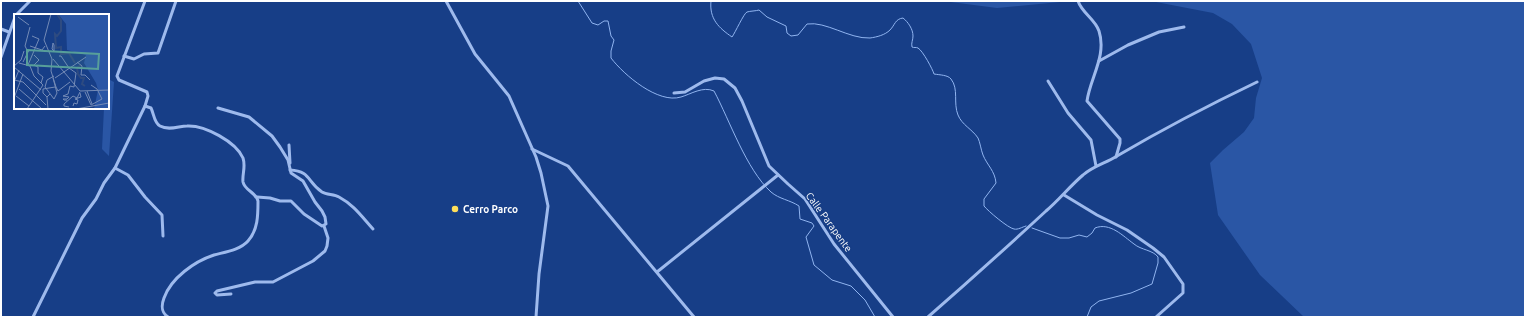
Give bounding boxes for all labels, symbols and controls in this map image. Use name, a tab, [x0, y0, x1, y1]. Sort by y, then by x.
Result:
inset map	[14, 14, 109, 109]
street label: Calle Parapente	[804, 190, 854, 254]
marker: Cerro Parco	[450, 204, 460, 214]
place label: Cerro Parco	[463, 204, 518, 215]

